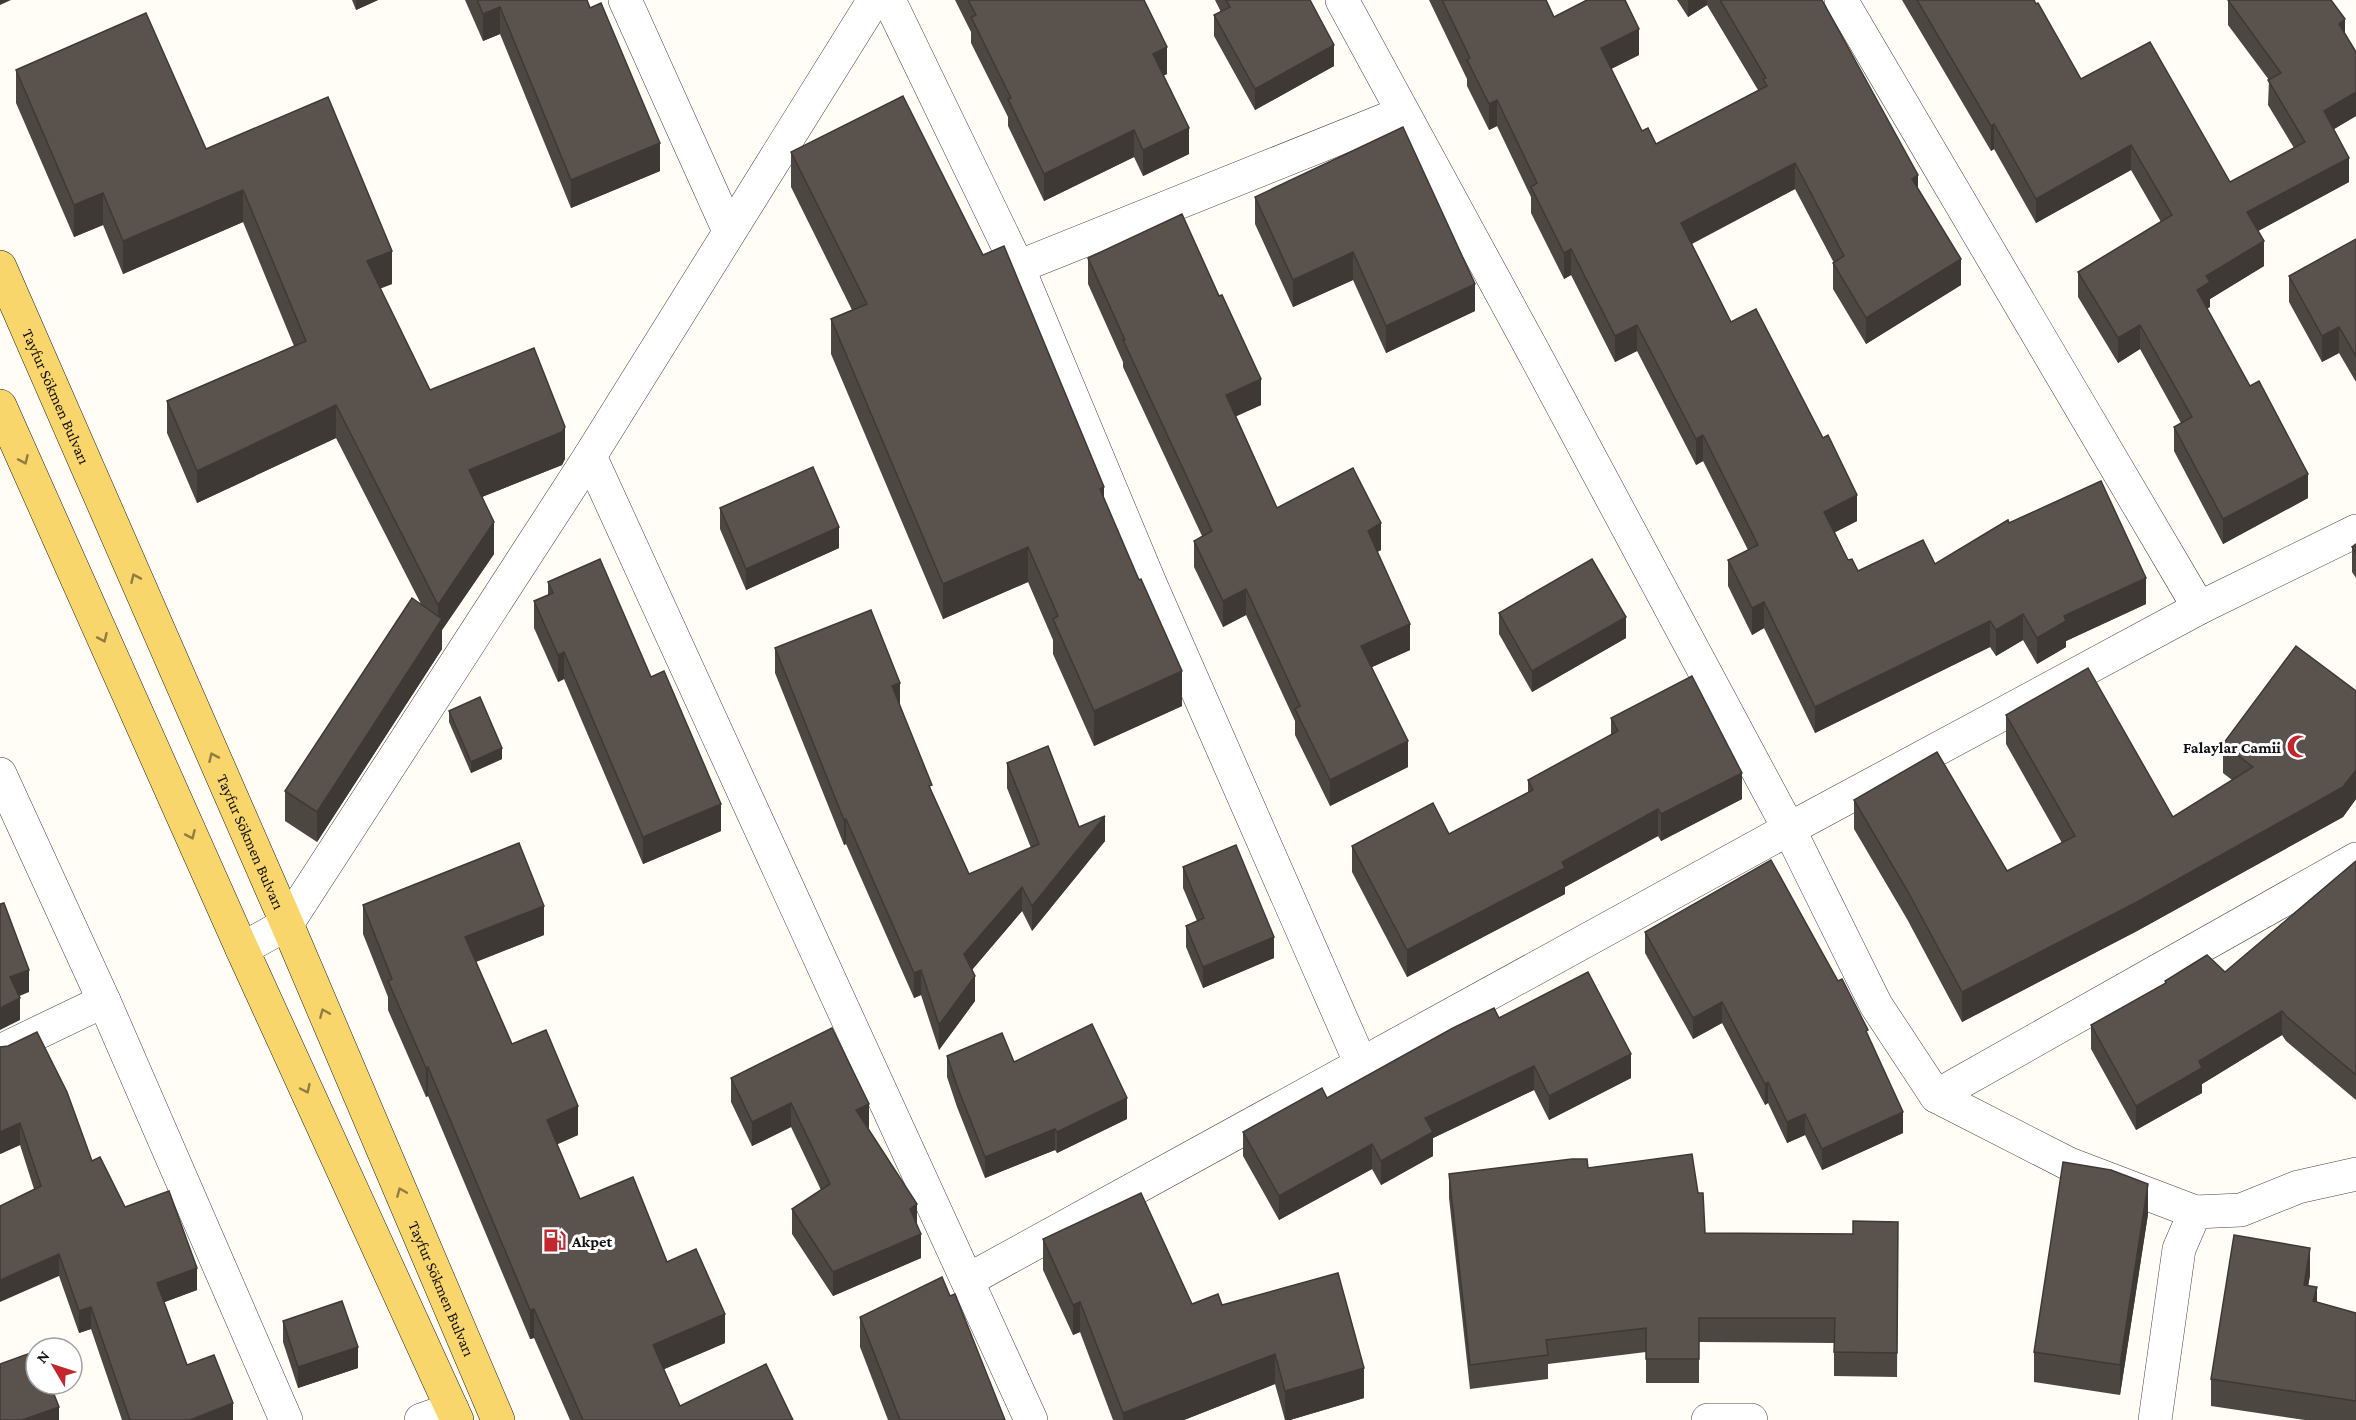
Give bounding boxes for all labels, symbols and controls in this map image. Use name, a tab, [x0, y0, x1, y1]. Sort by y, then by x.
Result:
street label: Tayfur Sökmen Bulvarı	[19, 326, 93, 466]
one-way arrow	[17, 453, 29, 464]
one-way arrow	[130, 574, 142, 585]
one-way arrow	[96, 631, 108, 642]
mosque icon: Falaylar Camii	[2286, 734, 2312, 760]
place label: Falaylar Camii	[2183, 739, 2281, 756]
one-way arrow	[208, 752, 220, 763]
street label: Tayfur Sökmen Bulvarı	[214, 772, 287, 912]
one-way arrow	[184, 829, 196, 840]
one-way arrow	[320, 1008, 332, 1019]
one-way arrow	[299, 1083, 311, 1094]
one-way arrow	[396, 1187, 408, 1198]
street label: Tayfur Sökmen Bulvarı	[405, 1218, 478, 1359]
fuel station icon: Akpet	[541, 1228, 567, 1254]
place label: Akpet	[571, 1233, 612, 1250]
north arrow	[24, 1336, 84, 1396]
text: N	[33, 1347, 53, 1366]

